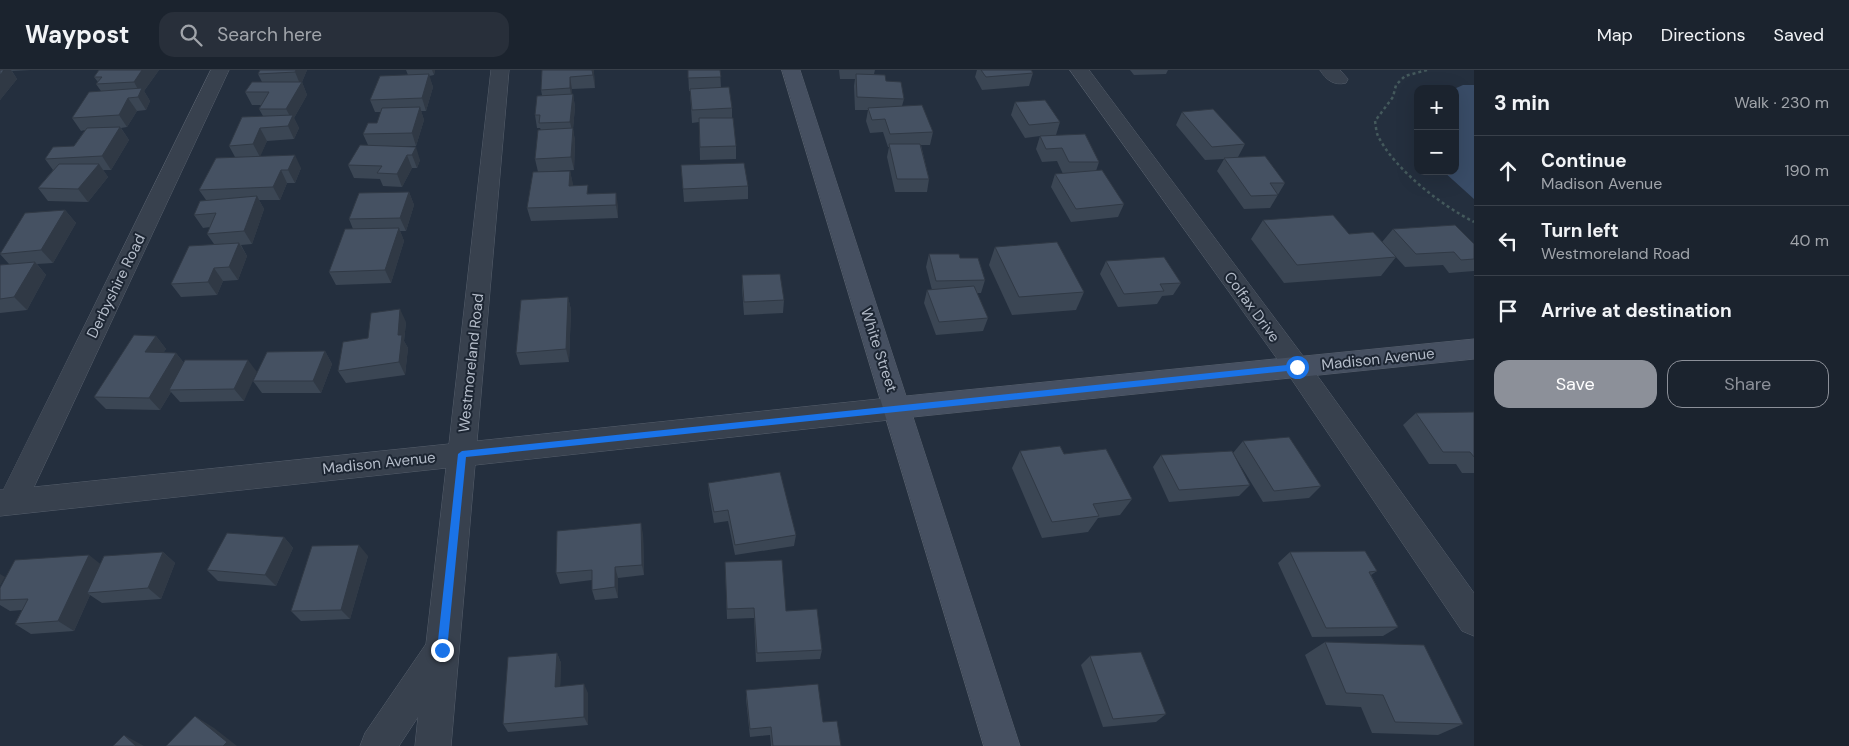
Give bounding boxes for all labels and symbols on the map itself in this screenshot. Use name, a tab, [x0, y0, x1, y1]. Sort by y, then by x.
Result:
street label: Derbyshire Road	[82, 231, 150, 341]
street label: Colfax Drive	[1220, 268, 1284, 346]
street label: Westmoreland Road	[454, 292, 488, 434]
street label: White Street	[856, 305, 902, 395]
street label: Madison Avenue	[1320, 343, 1436, 375]
route start	[1286, 356, 1309, 379]
street label: Madison Avenue	[321, 447, 437, 479]
route end	[431, 639, 454, 662]

